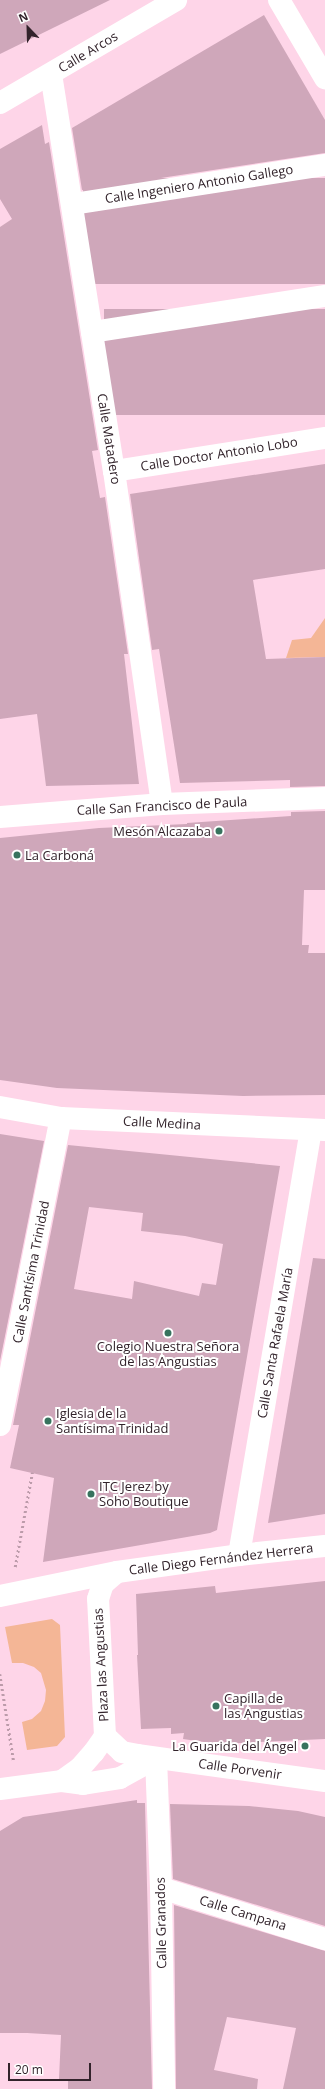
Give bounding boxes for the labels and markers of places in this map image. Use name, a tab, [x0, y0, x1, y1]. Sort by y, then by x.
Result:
place label: Mesón Alcazaba	[113, 823, 211, 839]
marker: Mesón Alcazaba	[214, 826, 224, 836]
place label: La Carboná	[25, 847, 94, 863]
marker: La Carboná	[12, 850, 22, 860]
marker: Colegio Nuestra Señora de las Angustias	[163, 1328, 173, 1338]
place label: Colegio Nuestra Señora de las Angustias	[97, 1339, 239, 1370]
place label: Iglesia de la Santísima Trinidad	[56, 1406, 168, 1437]
marker: Iglesia de la Santísima Trinidad	[43, 1416, 53, 1426]
place label: ITC Jerez by Soho Boutique	[99, 1479, 188, 1510]
marker: ITC Jerez by Soho Boutique	[86, 1489, 96, 1499]
place label: Capilla de las Angustias	[224, 1691, 303, 1722]
marker: Capilla de las Angustias	[211, 1701, 221, 1711]
place label: La Guarida del Ángel	[172, 1738, 297, 1754]
marker: La Guarida del Ángel	[300, 1741, 310, 1751]

